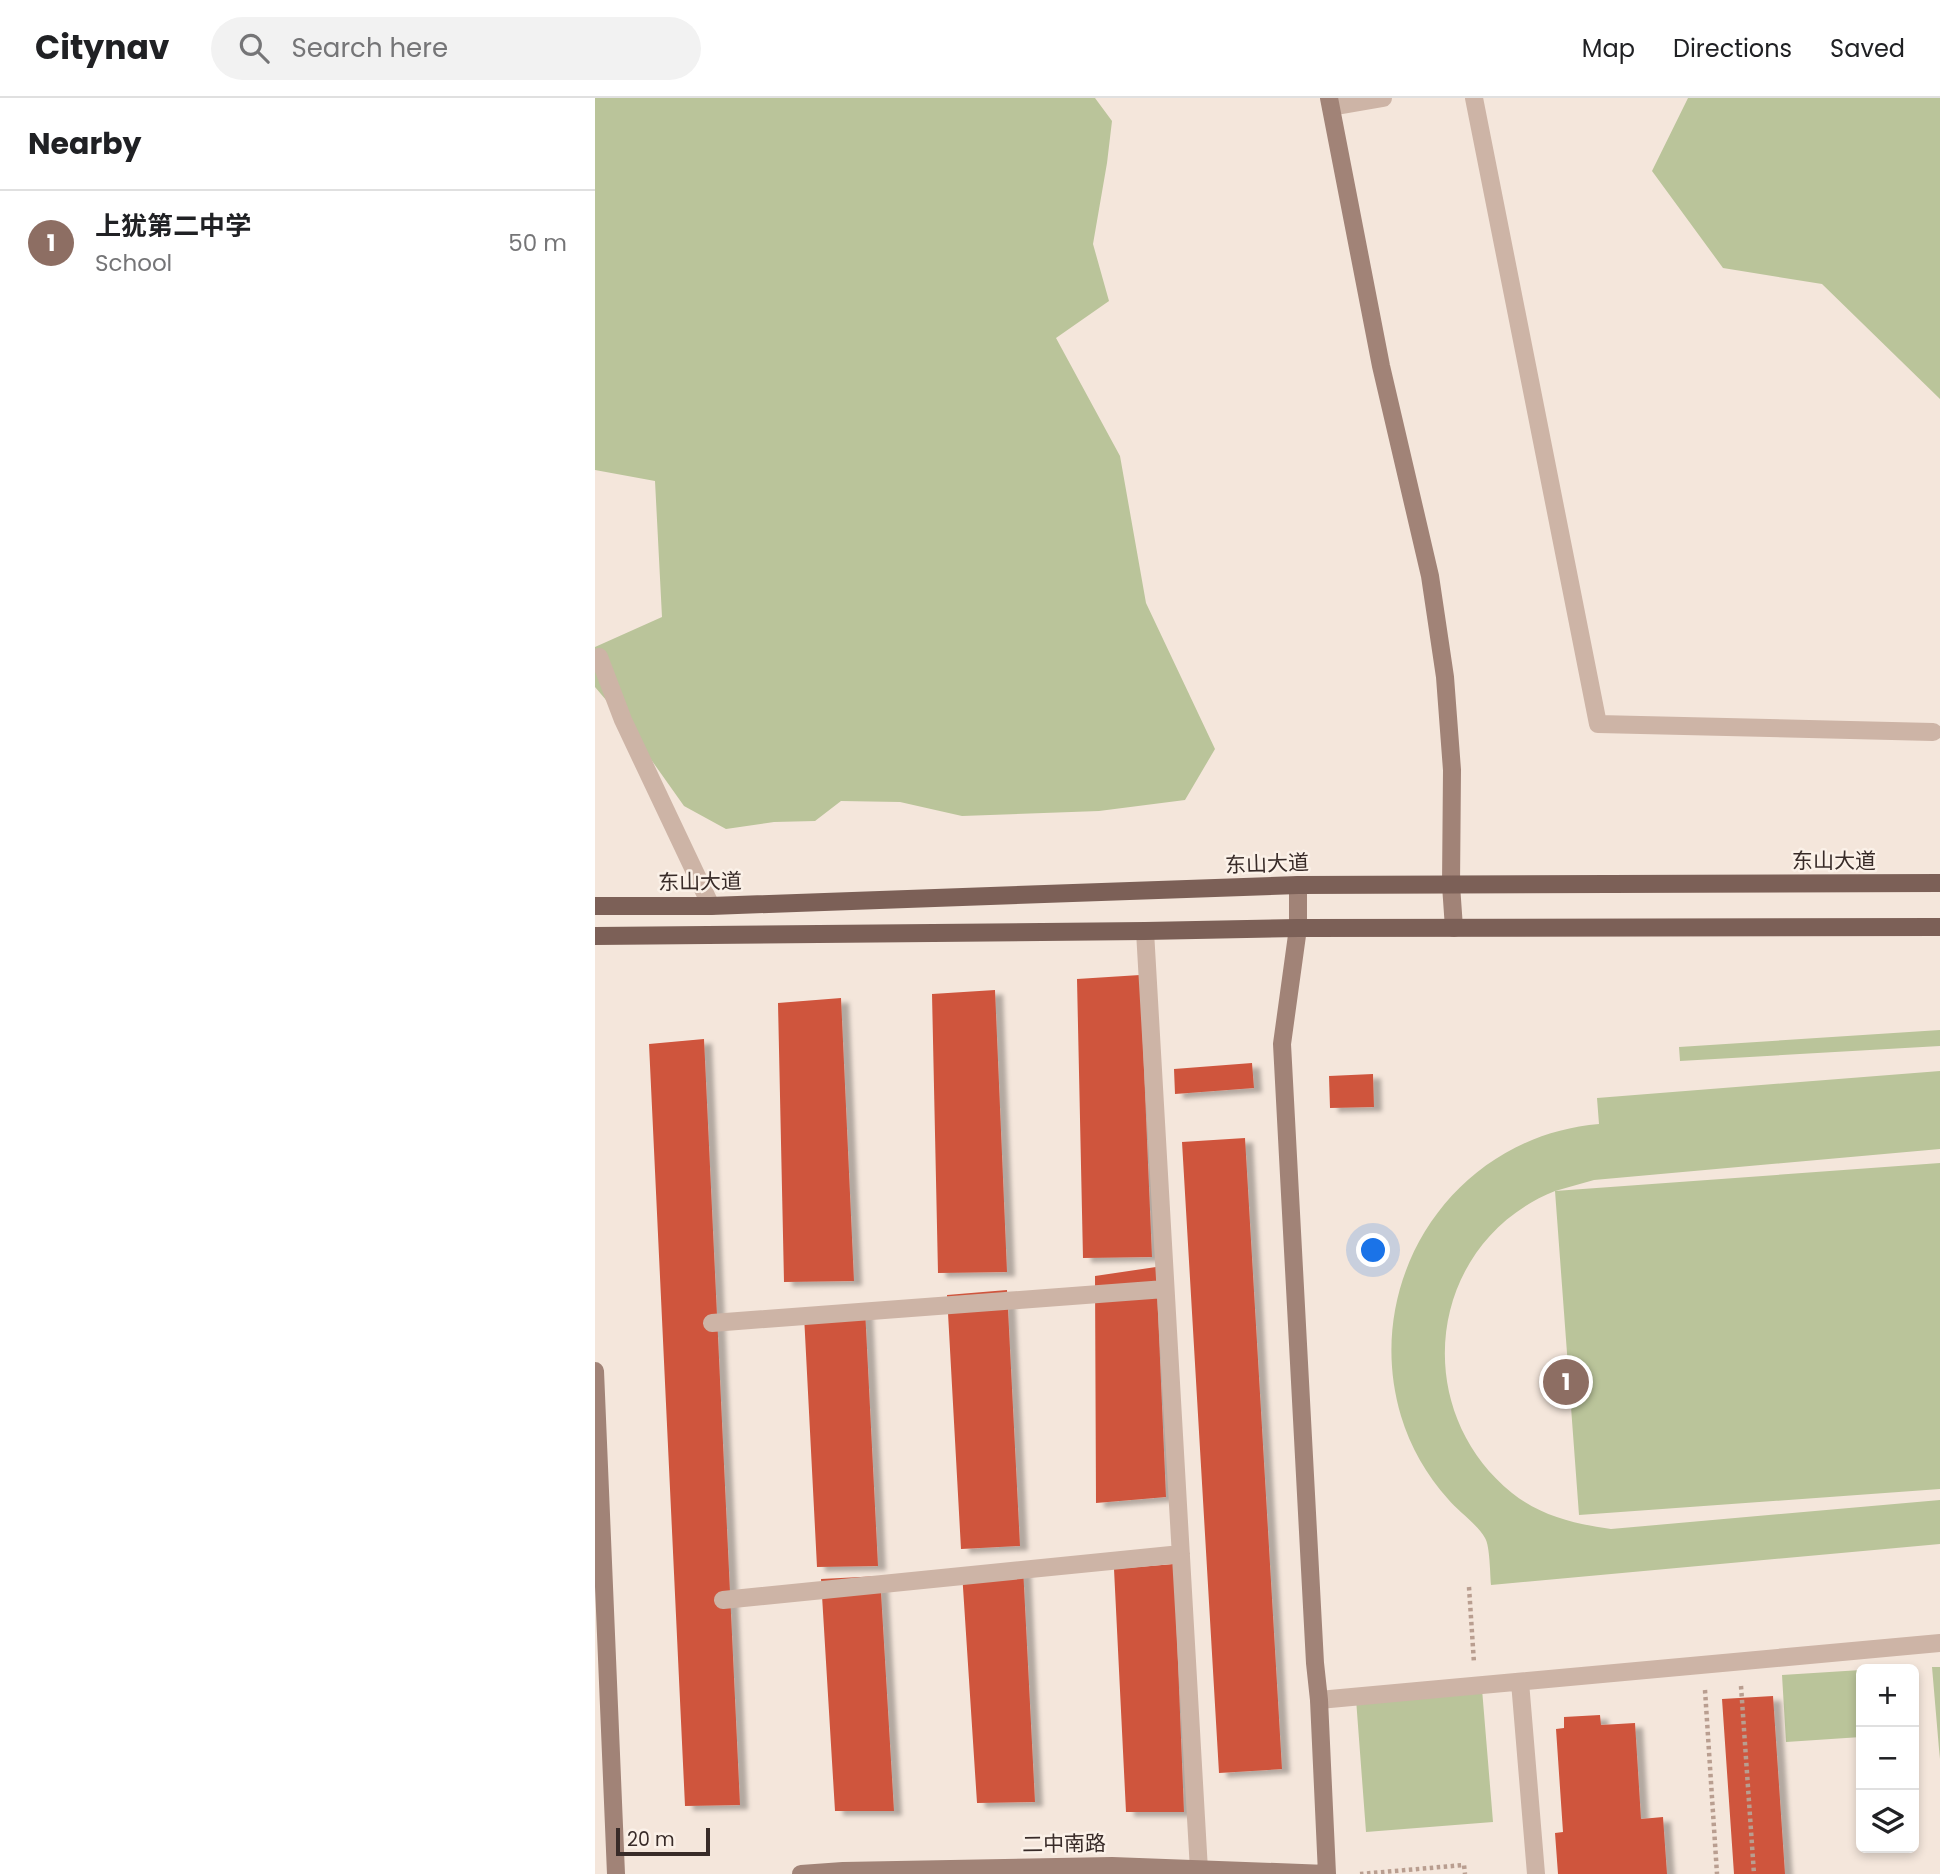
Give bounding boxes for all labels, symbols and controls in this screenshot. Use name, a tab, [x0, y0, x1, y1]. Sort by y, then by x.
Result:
search box	[211, 17, 701, 80]
text: Citynav	[35, 24, 169, 71]
icon: search	[235, 29, 273, 67]
text: Search here	[291, 30, 448, 66]
text: Map	[1582, 32, 1635, 65]
text: Directions	[1673, 32, 1792, 65]
text: Saved	[1830, 32, 1905, 65]
text: Nearby	[28, 122, 142, 165]
text: 上犹第二中学	[95, 208, 251, 244]
text: 1	[47, 227, 55, 259]
text: 50 m	[508, 227, 567, 259]
text: School	[95, 247, 172, 279]
street label: 东山大道	[1792, 846, 1876, 875]
street label: 东山大道	[1225, 848, 1309, 879]
street label: 东山大道	[658, 866, 742, 897]
your location	[1356, 1233, 1390, 1267]
pin: 1	[1543, 1356, 1589, 1408]
map controls	[1856, 1664, 1919, 1853]
button: +	[1856, 1664, 1919, 1727]
button: −	[1856, 1727, 1919, 1790]
button: layers	[1856, 1790, 1919, 1853]
scale bar	[616, 1825, 711, 1857]
text: 20 m	[627, 1826, 675, 1853]
street label: 二中南路	[1022, 1828, 1106, 1859]

